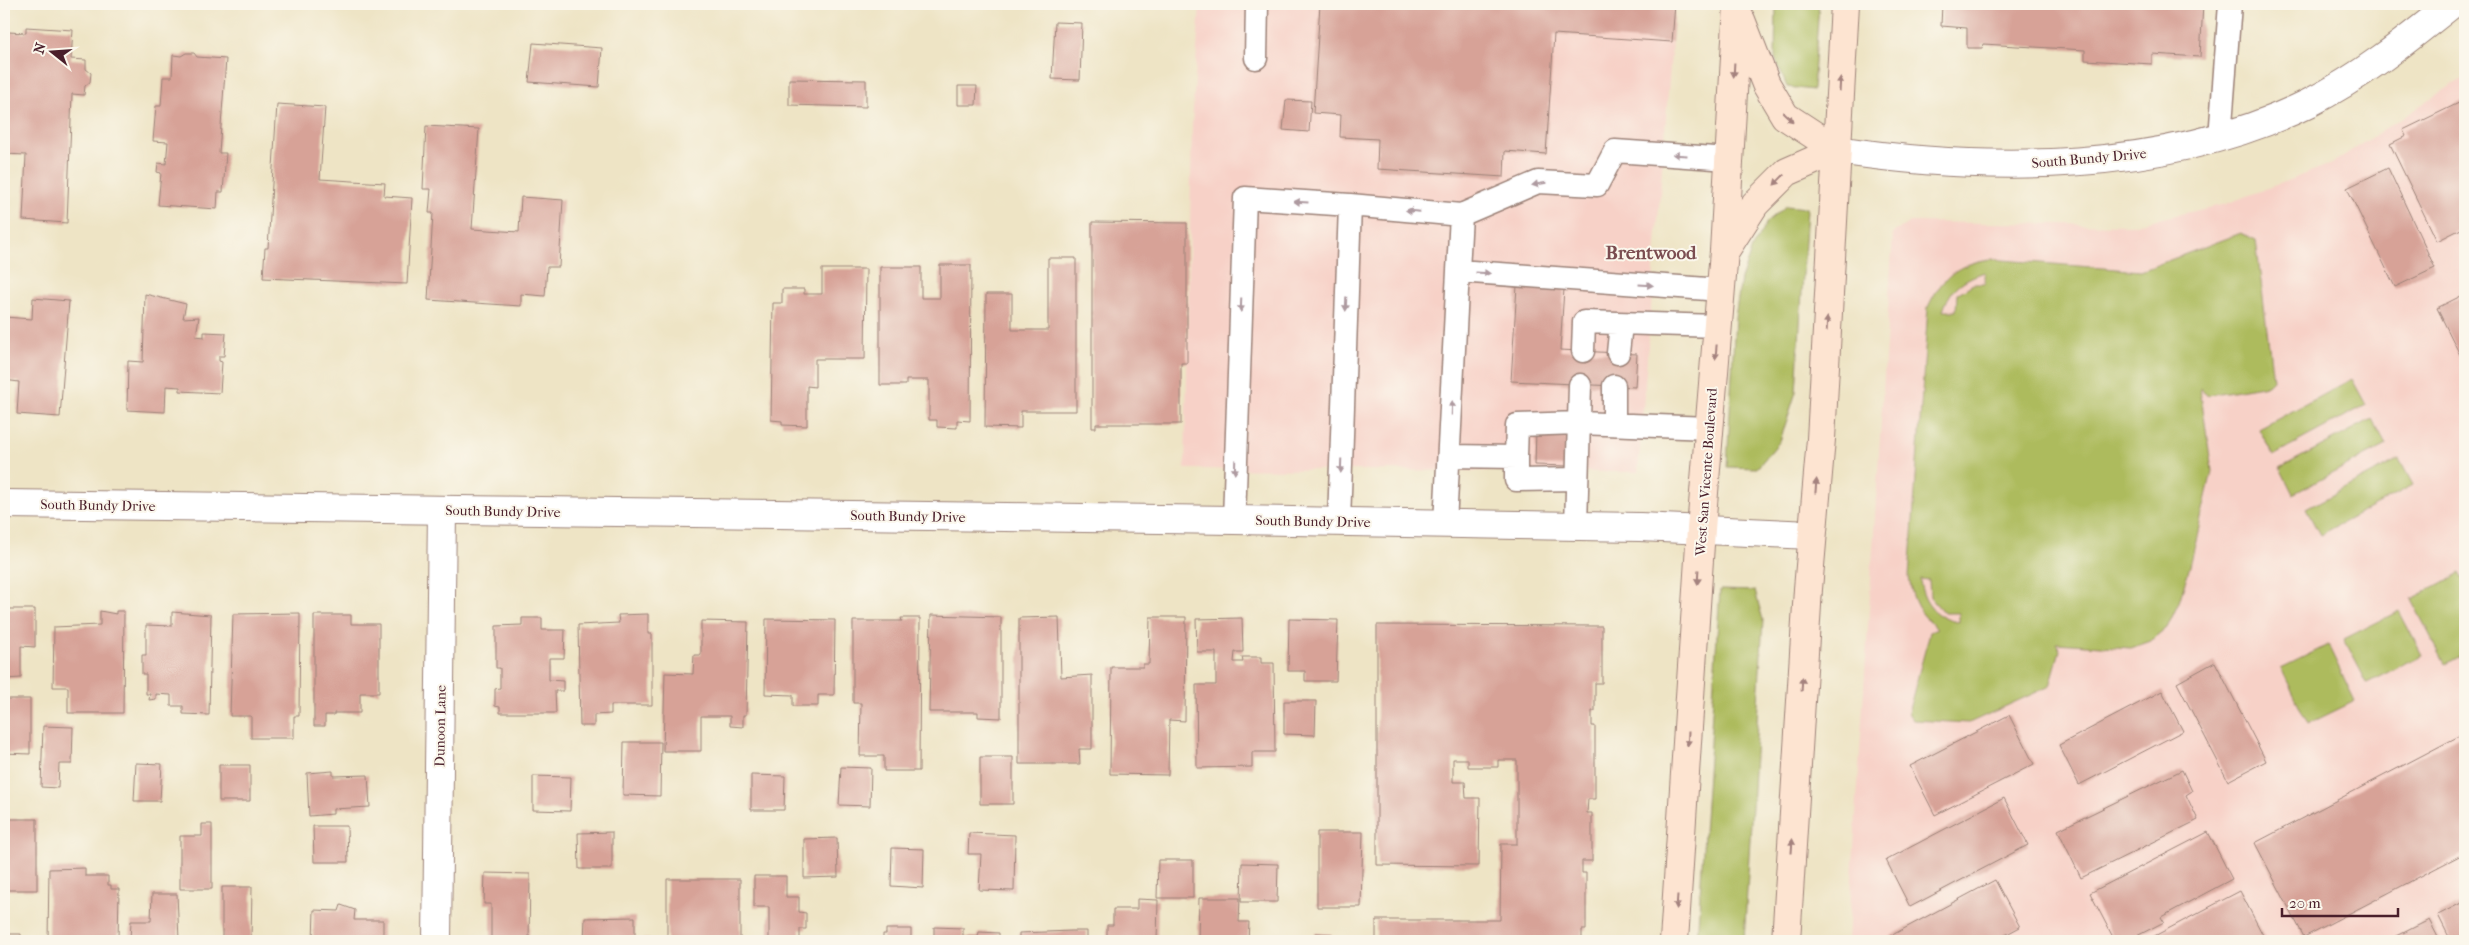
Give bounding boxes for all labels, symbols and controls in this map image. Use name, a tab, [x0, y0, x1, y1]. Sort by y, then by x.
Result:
north arrow	[28, 28, 78, 78]
text: N	[30, 40, 50, 56]
one-way arrow	[1730, 62, 1738, 78]
one-way arrow	[1837, 76, 1845, 92]
one-way arrow	[1782, 111, 1794, 123]
street label: South Bundy Drive	[2031, 145, 2147, 172]
one-way arrow	[1672, 151, 1688, 159]
one-way arrow	[1773, 174, 1785, 186]
one-way arrow	[1531, 180, 1547, 188]
one-way arrow	[1293, 197, 1309, 205]
one-way arrow	[1405, 206, 1421, 214]
district label: Brentwood	[1606, 242, 1697, 264]
one-way arrow	[1476, 269, 1492, 277]
one-way arrow	[1638, 281, 1654, 289]
one-way arrow	[1342, 296, 1350, 312]
one-way arrow	[1237, 297, 1245, 313]
one-way arrow	[1824, 316, 1832, 332]
one-way arrow	[1711, 345, 1719, 361]
street label: West San Vicente Boulevard	[1692, 387, 1721, 558]
one-way arrow	[1448, 399, 1456, 415]
one-way arrow	[1231, 459, 1239, 475]
one-way arrow	[1336, 459, 1344, 475]
one-way arrow	[1812, 478, 1820, 494]
street label: South Bundy Drive	[40, 496, 156, 515]
street label: South Bundy Drive	[445, 502, 561, 521]
street label: South Bundy Drive	[850, 507, 966, 526]
street label: South Bundy Drive	[1255, 512, 1371, 531]
one-way arrow	[1694, 570, 1702, 586]
one-way arrow	[1799, 675, 1807, 691]
street label: Dunoon Lane	[431, 685, 450, 767]
one-way arrow	[1683, 732, 1691, 748]
one-way arrow	[1788, 838, 1796, 854]
scale bar	[2282, 885, 2398, 917]
one-way arrow	[1672, 894, 1680, 910]
text: 20 m	[2289, 894, 2321, 912]

